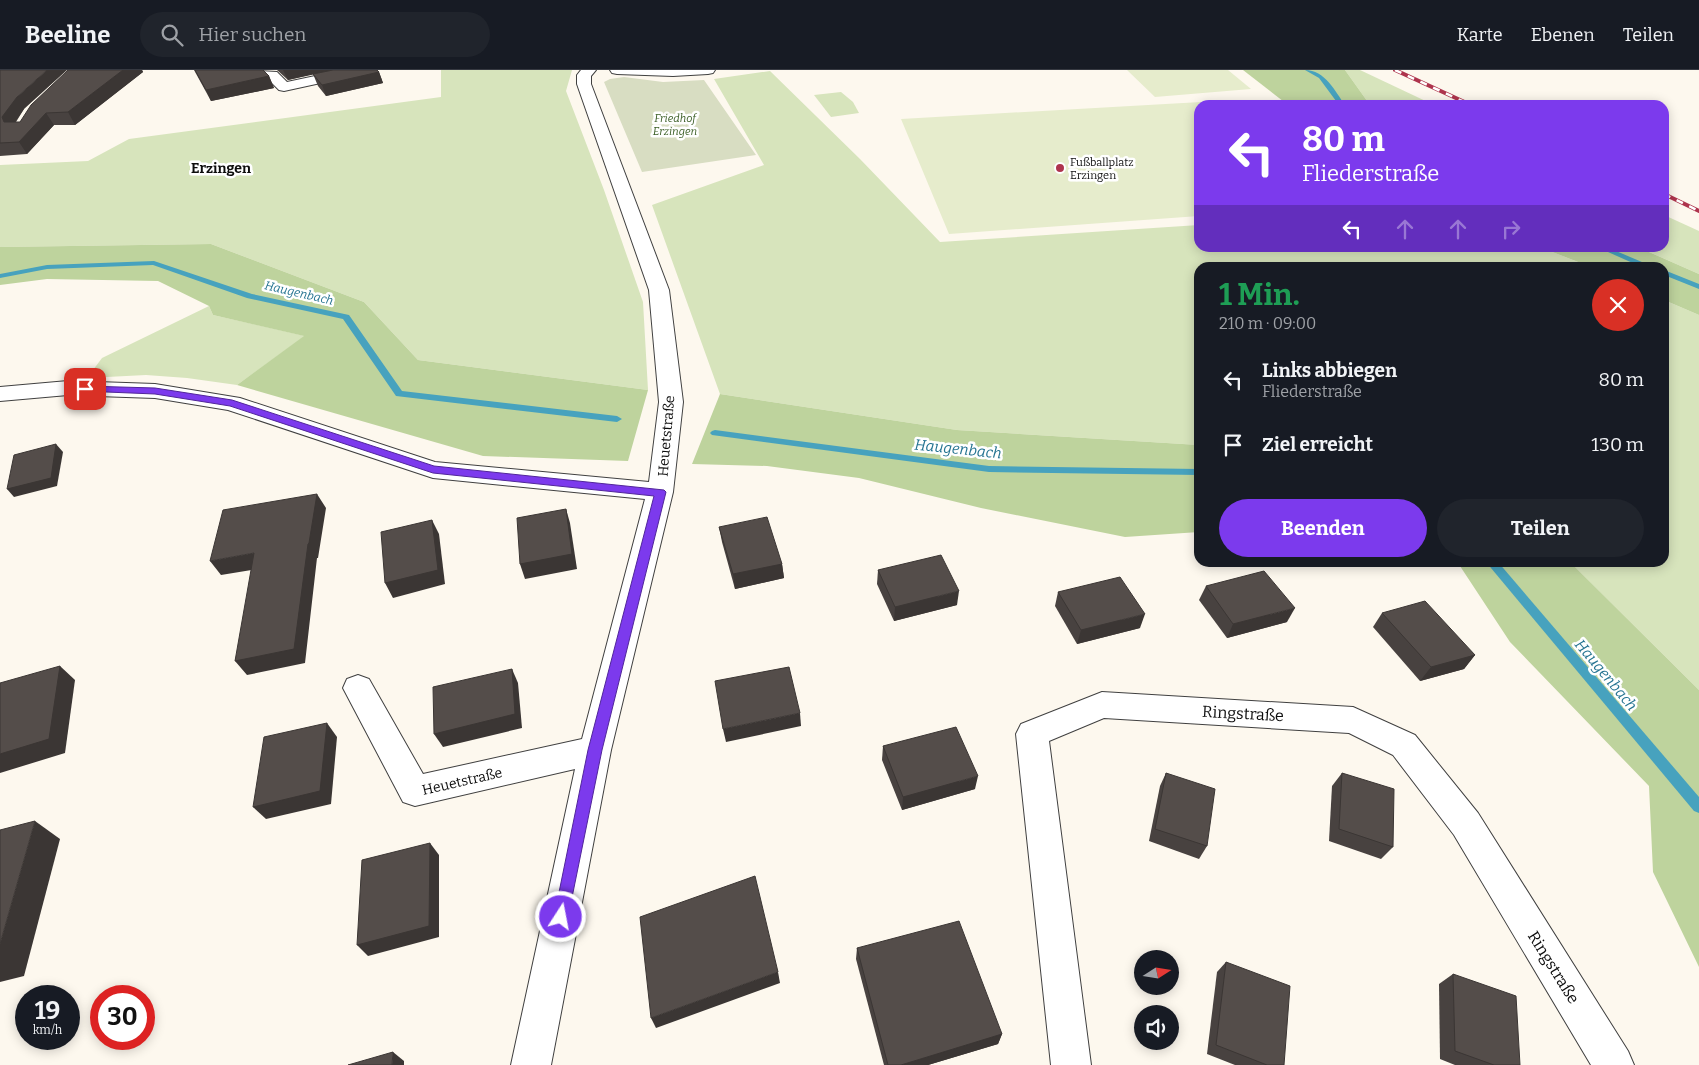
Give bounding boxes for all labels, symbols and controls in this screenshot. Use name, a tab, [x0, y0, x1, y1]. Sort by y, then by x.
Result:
search box	[140, 12, 490, 57]
text: Beeline	[25, 21, 110, 49]
icon: search	[158, 21, 186, 49]
text: Hier suchen	[198, 23, 306, 46]
text: Karte	[1457, 24, 1503, 46]
text: Ebenen	[1531, 24, 1595, 46]
text: Teilen	[1623, 24, 1674, 46]
park label: Friedhof Erzingen	[653, 112, 698, 138]
text: 80 m	[1302, 118, 1385, 160]
icon: left	[1219, 120, 1284, 185]
place label: Fußballplatz Erzingen	[1070, 156, 1133, 182]
district label: Erzingen	[191, 160, 251, 177]
text: Fliederstraße	[1302, 160, 1439, 187]
marker: Fußballplatz Erzingen	[1054, 162, 1066, 174]
icon: left	[1338, 215, 1366, 243]
icon: ahead	[1391, 215, 1419, 243]
icon: ahead	[1444, 215, 1472, 243]
icon: right	[1497, 215, 1525, 243]
text: 1 Min.	[1219, 277, 1300, 313]
water label: Haugenbach	[263, 278, 335, 308]
button: close	[1592, 279, 1644, 331]
text: 210 m · 09:00	[1219, 314, 1316, 333]
text: Links abbiegen	[1262, 359, 1397, 382]
icon: left	[1219, 366, 1247, 394]
pin	[64, 368, 106, 410]
text: 80 m	[1598, 368, 1644, 391]
icon: arrive	[71, 375, 99, 403]
text: Fliederstraße	[1262, 382, 1362, 401]
street label: Heuetstraße	[654, 395, 679, 477]
icon: arrive	[1219, 431, 1247, 459]
text: Ziel erreicht	[1262, 433, 1373, 456]
text: 130 m	[1591, 433, 1644, 456]
water label: Haugenbach	[914, 435, 1003, 463]
button: Beenden	[1219, 499, 1427, 557]
button: Teilen	[1437, 499, 1644, 557]
water label: Haugenbach	[1571, 636, 1641, 714]
street label: Ringstraße	[1202, 702, 1284, 725]
street label: Heuetstraße	[420, 764, 504, 799]
position arrow	[534, 890, 586, 942]
street label: Ringstraße	[1524, 928, 1583, 1007]
north arrow	[1134, 950, 1179, 995]
map controls	[1134, 950, 1179, 1050]
speed limit sign: 30	[90, 985, 155, 1050]
text: 19	[35, 996, 60, 1026]
button: sound	[1134, 1005, 1179, 1050]
text: km/h	[33, 1023, 62, 1037]

